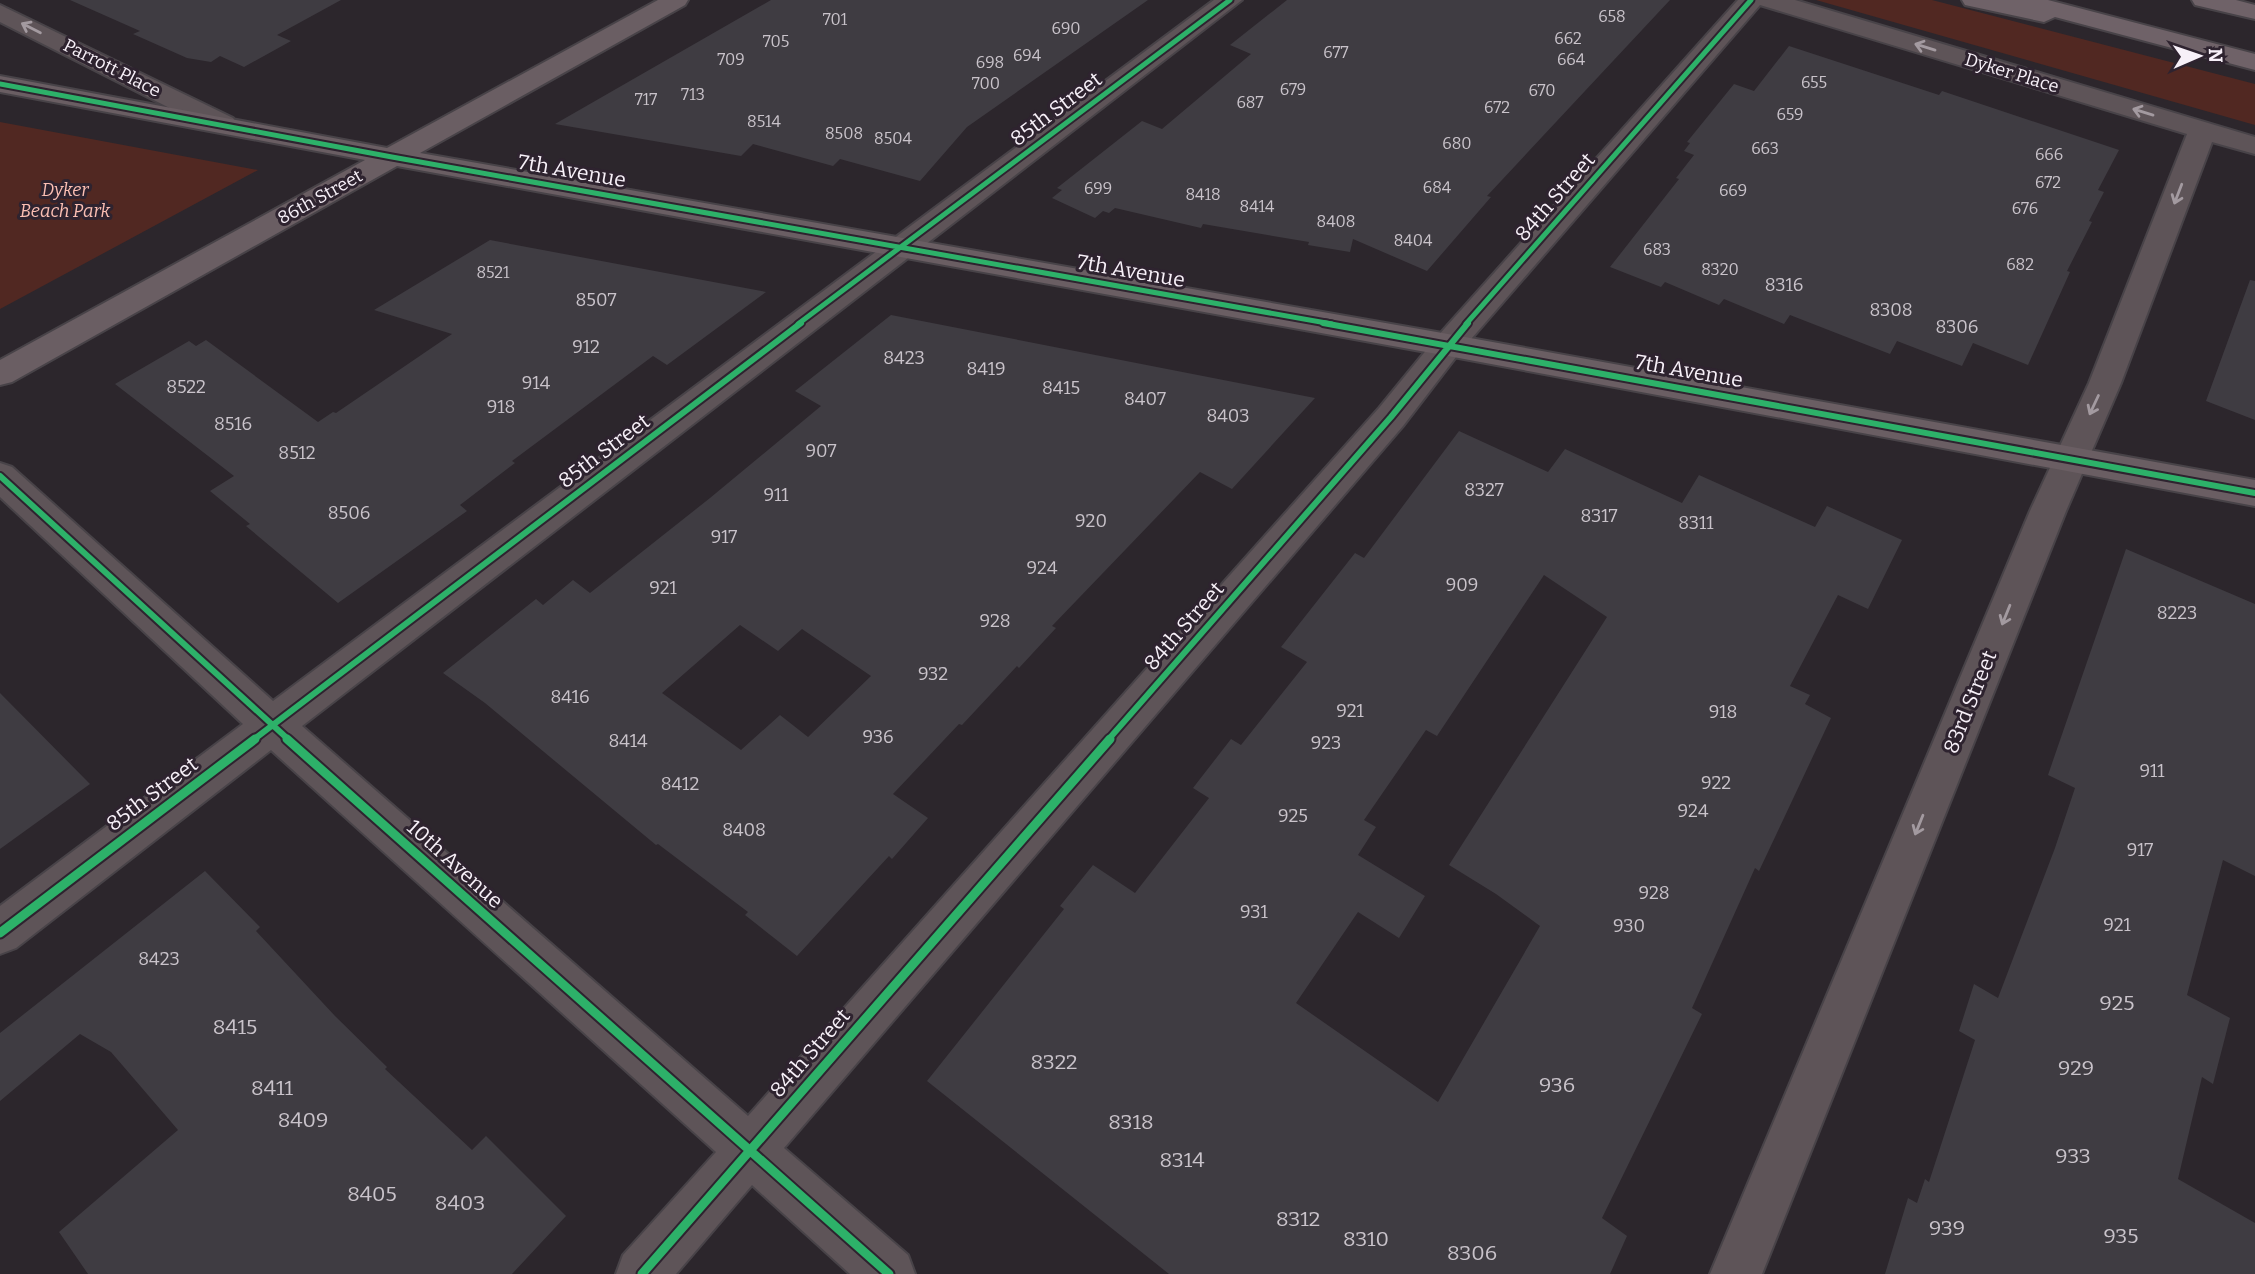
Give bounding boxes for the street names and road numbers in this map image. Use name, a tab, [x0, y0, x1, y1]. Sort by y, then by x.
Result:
street label: Parrott Place	[60, 34, 164, 102]
street label: Dyker Place	[1962, 48, 2062, 98]
street label: 85th Street	[1005, 66, 1107, 152]
street label: 84th Street	[1509, 147, 1601, 247]
street label: 7th Avenue	[516, 149, 628, 193]
street label: 86th Street	[274, 165, 367, 229]
street label: 7th Avenue	[1075, 249, 1187, 293]
street label: 7th Avenue	[1633, 349, 1745, 393]
street label: 85th Street	[553, 408, 655, 494]
street label: 84th Street	[1138, 576, 1230, 676]
street label: 83rd Street	[1938, 646, 2003, 757]
street label: 85th Street	[101, 751, 203, 837]
street label: 10th Avenue	[402, 814, 508, 914]
street label: 84th Street	[764, 1003, 856, 1103]

